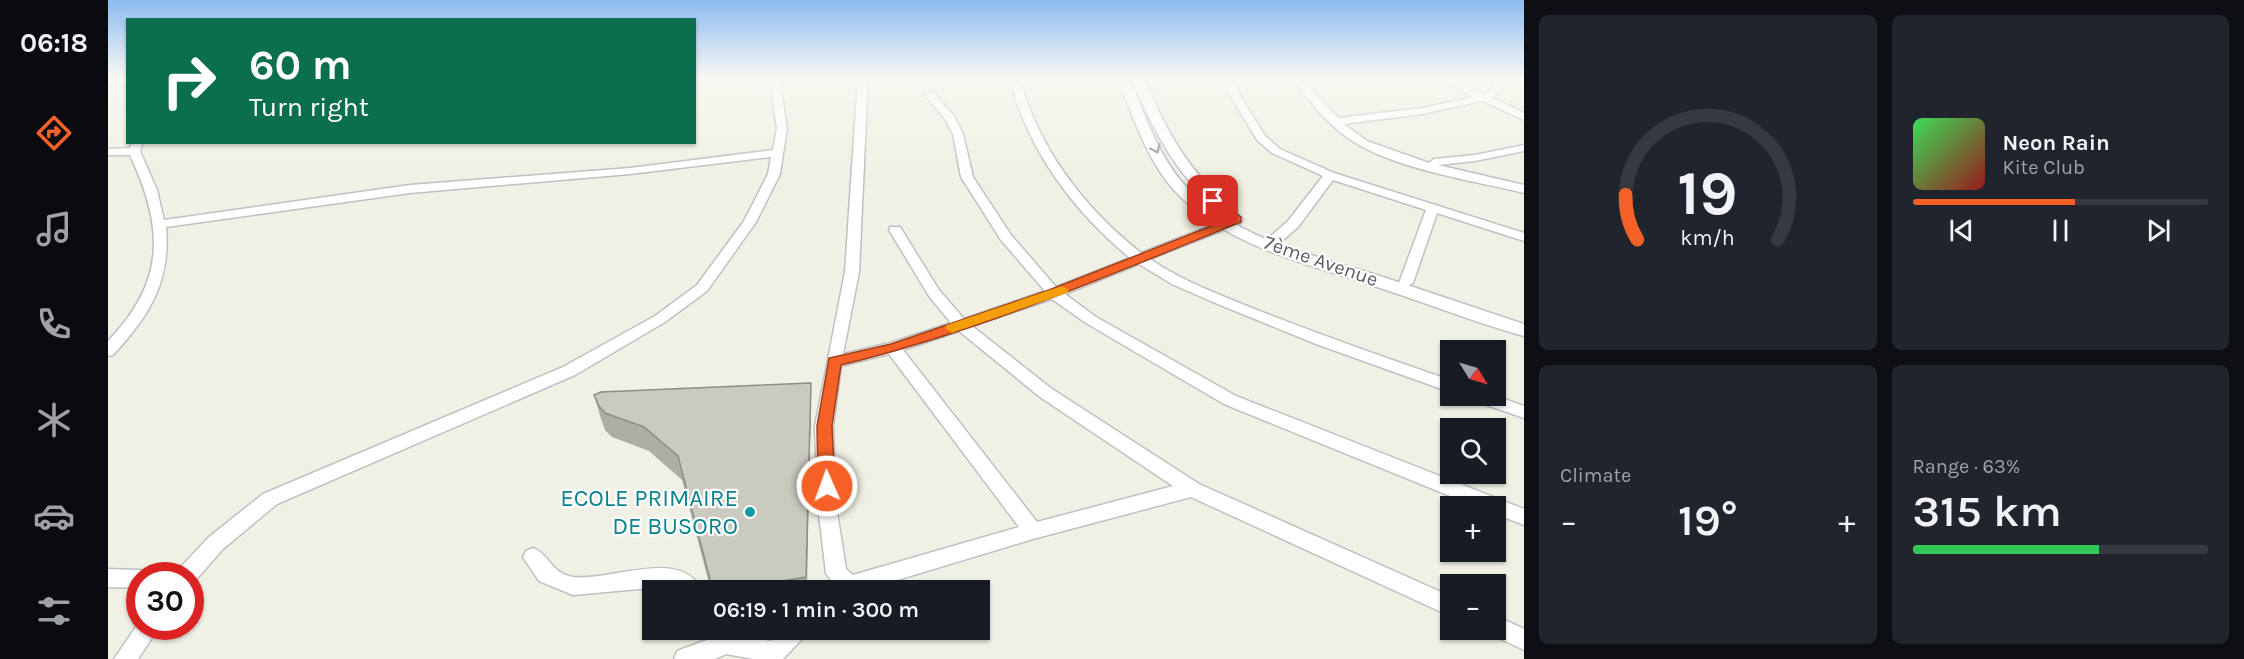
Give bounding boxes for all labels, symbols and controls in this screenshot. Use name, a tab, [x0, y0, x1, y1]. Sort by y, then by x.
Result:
text: 06:18	[20, 27, 88, 59]
text: 60 m	[249, 40, 352, 90]
icon: right	[150, 42, 228, 120]
text: Turn right	[249, 91, 369, 123]
icon: directions	[33, 112, 75, 154]
text: Neon Rain	[2003, 130, 2110, 156]
one-way arrow	[1148, 143, 1160, 154]
text: Kite Club	[2003, 156, 2085, 179]
text: 19	[1678, 157, 1738, 230]
pin	[1187, 175, 1238, 226]
icon: arrive	[1196, 184, 1229, 217]
icon: music	[33, 208, 75, 250]
icon: previous	[1945, 214, 1978, 247]
icon: pause	[2044, 214, 2077, 247]
icon: next	[2142, 214, 2175, 247]
text: km/h	[1681, 225, 1735, 250]
street label: 7ème Avenue	[1261, 231, 1381, 291]
icon: phone	[33, 303, 75, 345]
north arrow	[1440, 340, 1506, 406]
map controls	[1440, 340, 1506, 640]
icon: climate	[33, 399, 75, 441]
button: search	[1440, 418, 1506, 484]
position arrow	[795, 454, 859, 518]
text: Range · 63%	[1913, 455, 2020, 478]
text: Climate	[1560, 464, 1631, 487]
place label: ECOLE PRIMAIRE DE BUSORO	[560, 484, 738, 540]
text: 315 km	[1913, 485, 2062, 537]
text: 19°	[1678, 494, 1738, 546]
icon: car	[33, 495, 75, 537]
button: +	[1440, 496, 1506, 562]
text: −	[1560, 502, 1577, 540]
text: +	[1838, 502, 1855, 540]
marker: ECOLE PRIMAIRE DE BUSORO	[743, 505, 757, 519]
speed limit sign: 30	[126, 562, 204, 640]
button: −	[1440, 574, 1506, 640]
icon: filters	[33, 590, 75, 632]
text: 06:19 · 1 min · 300 m	[713, 597, 919, 623]

